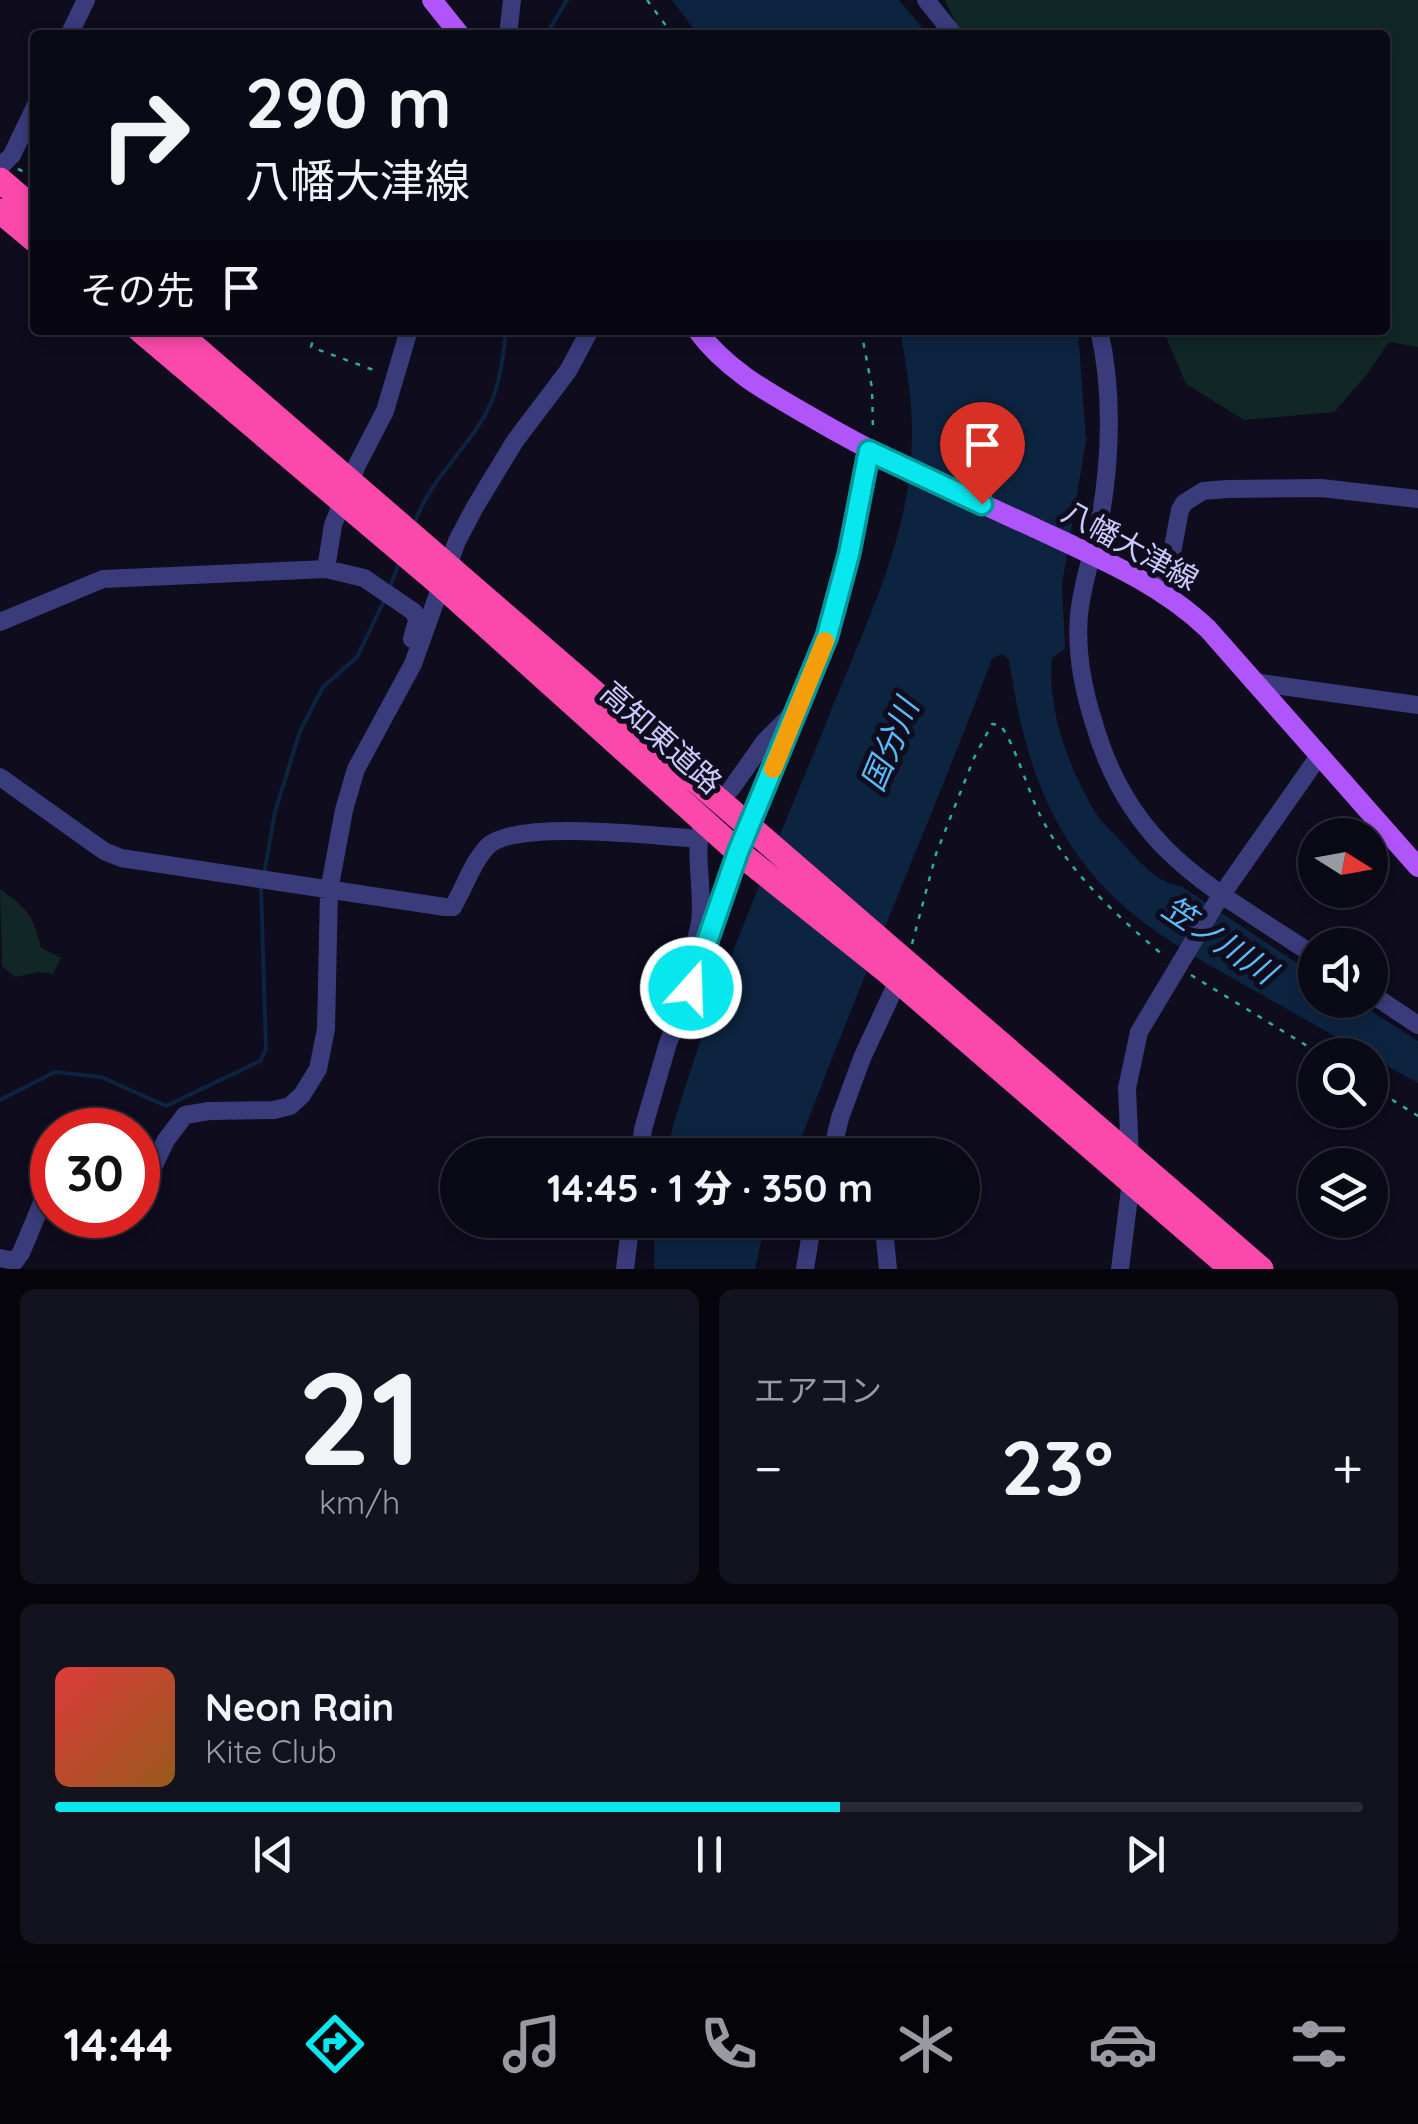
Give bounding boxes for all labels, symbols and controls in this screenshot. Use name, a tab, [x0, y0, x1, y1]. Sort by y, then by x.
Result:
text: 290 m	[245, 58, 452, 146]
icon: right	[80, 70, 210, 200]
text: 八幡大津線	[245, 152, 470, 208]
icon: arrive	[214, 260, 269, 315]
text: その先	[80, 266, 194, 314]
pin	[940, 402, 1025, 505]
icon: arrive	[955, 417, 1010, 472]
street label: 八幡大津線	[1056, 492, 1205, 598]
street label: 高知東道路	[593, 673, 730, 802]
water label: 国分川	[852, 690, 927, 797]
north arrow	[1298, 818, 1388, 908]
map controls	[1298, 818, 1388, 1238]
water label: 笠ノ川川	[1155, 887, 1286, 993]
button: sound	[1298, 928, 1388, 1018]
position arrow	[639, 936, 743, 1040]
button: search	[1298, 1038, 1388, 1128]
speed limit sign: 30	[30, 1108, 160, 1238]
button: layers	[1298, 1148, 1388, 1238]
text: 14:45 · 1 分 · 350 m	[547, 1164, 873, 1212]
text: 21	[297, 1335, 422, 1498]
text: エアコン	[754, 1370, 882, 1410]
text: 23°	[1001, 1420, 1114, 1514]
text: −	[754, 1433, 783, 1502]
text: +	[1332, 1433, 1363, 1502]
text: km/h	[319, 1482, 400, 1522]
text: Neon Rain	[205, 1683, 394, 1731]
text: Kite Club	[205, 1731, 337, 1771]
icon: previous	[246, 1827, 301, 1882]
icon: pause	[682, 1827, 737, 1882]
icon: next	[1118, 1827, 1173, 1882]
icon: directions	[300, 2009, 370, 2079]
icon: music	[497, 2009, 567, 2079]
icon: phone	[694, 2009, 764, 2079]
icon: climate	[891, 2009, 961, 2079]
icon: car	[1088, 2009, 1158, 2079]
icon: filters	[1284, 2009, 1354, 2079]
text: 14:44	[63, 2016, 173, 2072]

